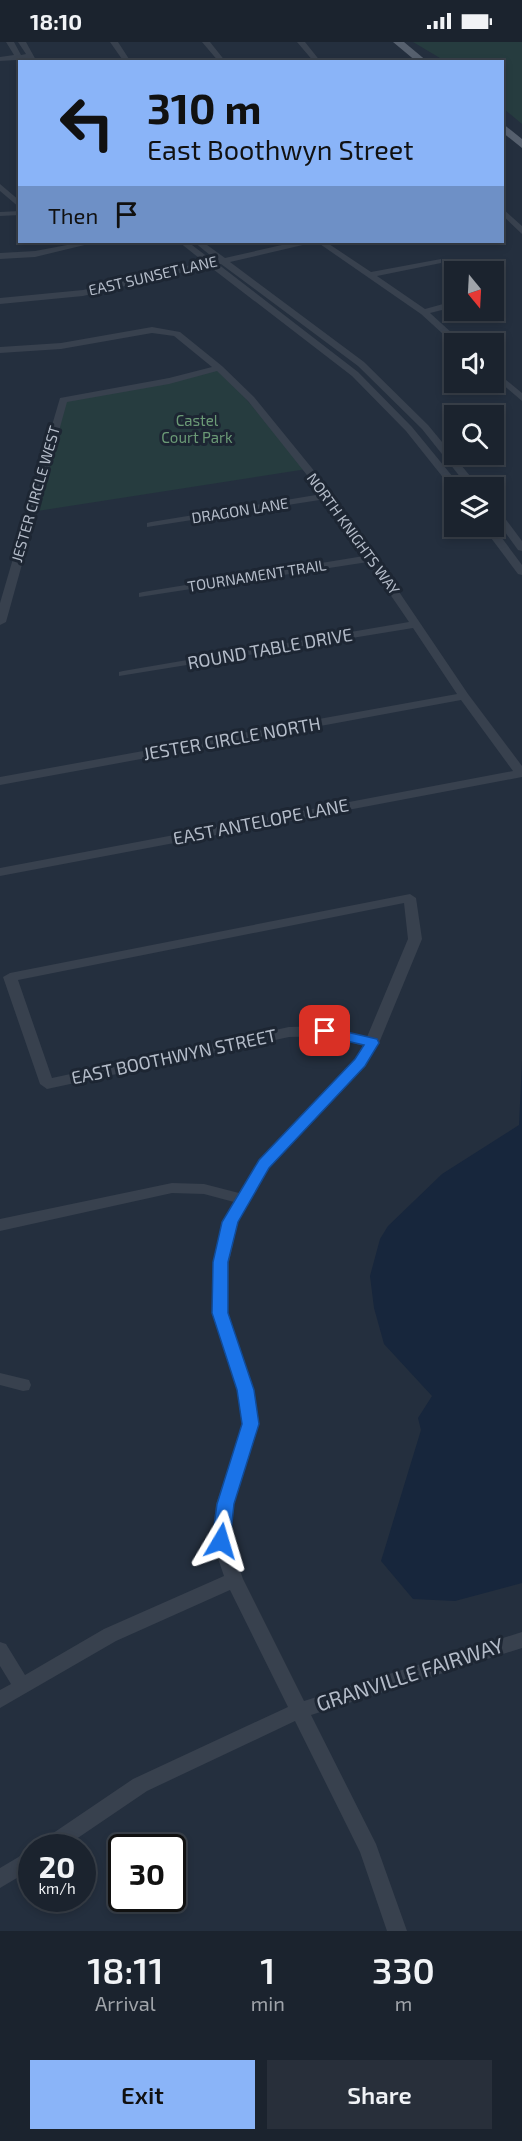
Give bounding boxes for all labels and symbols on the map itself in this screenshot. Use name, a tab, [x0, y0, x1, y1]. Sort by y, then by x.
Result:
street label: EAST SUNSET LANE	[87, 251, 219, 299]
north arrow	[444, 261, 504, 321]
park label: Castel Court Park	[161, 411, 233, 446]
street label: JESTER CIRCLE WEST	[7, 423, 63, 564]
street label: NORTH KNIGHTS WAY	[304, 469, 404, 598]
street label: DRAGON LANE	[190, 493, 290, 527]
street label: TOURNAMENT TRAIL	[186, 555, 328, 595]
street label: ROUND TABLE DRIVE	[186, 623, 354, 673]
street label: JESTER CIRCLE NORTH	[141, 712, 322, 764]
street label: EAST ANTELOPE LANE	[171, 793, 350, 849]
pin	[299, 1005, 350, 1056]
street label: EAST BOOTHWYN STREET	[69, 1023, 279, 1089]
position arrow	[189, 1509, 253, 1573]
street label: GRANVILLE FAIRWAY	[313, 1631, 506, 1716]
speed limit sign: 30	[108, 1834, 186, 1912]

